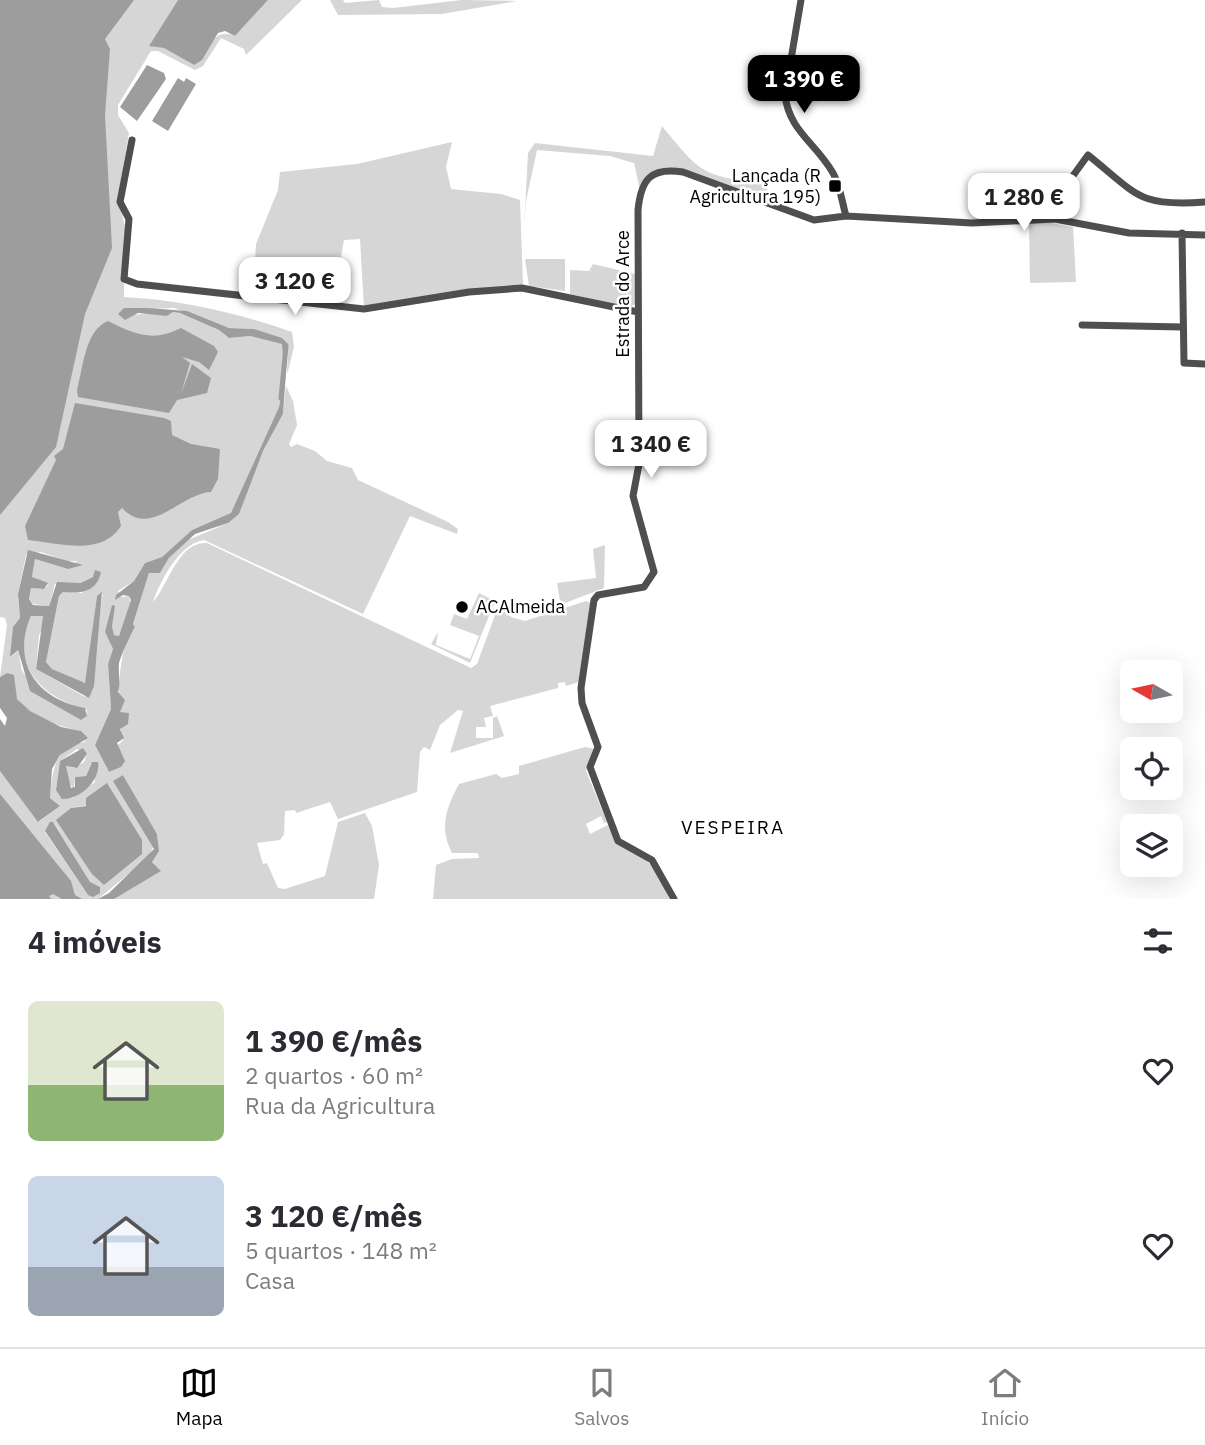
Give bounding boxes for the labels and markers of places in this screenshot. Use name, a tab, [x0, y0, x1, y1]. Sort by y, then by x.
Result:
pin: 1 390 €	[739, 55, 869, 115]
place label: Lançada (R Agricultura 195)	[689, 164, 821, 208]
pin: 1 280 €	[959, 174, 1089, 233]
marker: Lançada (R Agricultura 195)	[827, 178, 843, 194]
pin: 3 120 €	[230, 258, 360, 317]
pin: 1 340 €	[586, 420, 716, 480]
place label: ACAlmeida	[476, 595, 565, 618]
marker: ACAlmeida	[454, 599, 470, 615]

